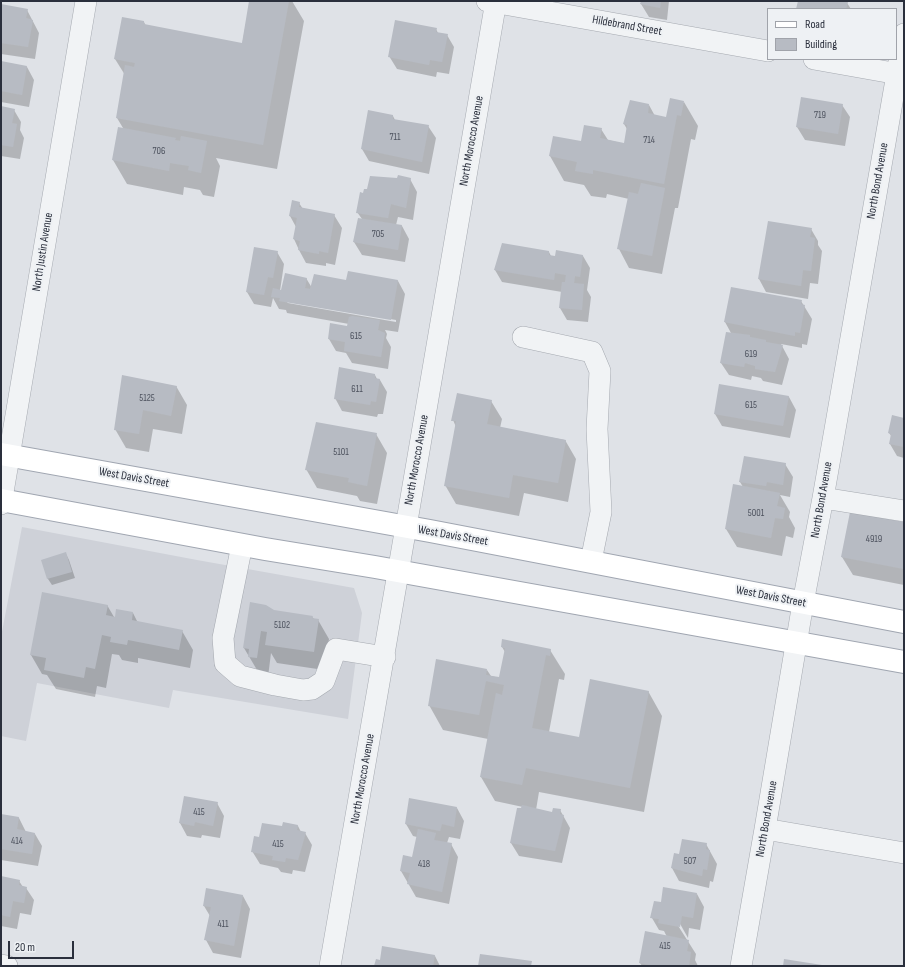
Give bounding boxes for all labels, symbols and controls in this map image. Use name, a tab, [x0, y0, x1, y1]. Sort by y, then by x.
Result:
legend	[767, 8, 897, 60]
street label: Hildebrand Street	[591, 13, 663, 39]
text: Road	[805, 17, 825, 32]
text: Building	[805, 37, 837, 52]
street label: North Morocco Avenue	[457, 95, 487, 187]
house number: 719	[814, 109, 826, 121]
house number: 711	[389, 131, 401, 143]
house number: 714	[643, 134, 655, 146]
street label: North Bond Avenue	[864, 142, 892, 220]
house number: 706	[153, 145, 165, 157]
street label: North Justin Avenue	[30, 212, 56, 292]
house number: 705	[372, 228, 384, 240]
house number: 615	[350, 330, 362, 342]
house number: 619	[745, 348, 757, 360]
house number: 611	[351, 383, 363, 395]
house number: 5125	[139, 392, 155, 404]
house number: 615	[745, 399, 757, 411]
street label: North Morocco Avenue	[402, 414, 432, 506]
house number: 5101	[333, 446, 349, 458]
street label: North Bond Avenue	[808, 461, 836, 539]
street label: West Davis Street	[98, 465, 170, 491]
house number: 5001	[748, 507, 764, 519]
street label: West Davis Street	[417, 523, 489, 549]
house number: 4919	[866, 533, 882, 545]
street label: West Davis Street	[735, 583, 807, 611]
house number: 5102	[274, 619, 290, 631]
street label: North Morocco Avenue	[348, 733, 378, 825]
street label: North Bond Avenue	[753, 780, 781, 858]
house number: 415	[193, 806, 205, 818]
house number: 414	[11, 835, 23, 847]
house number: 415	[272, 838, 284, 850]
house number: 507	[684, 855, 696, 867]
house number: 418	[418, 858, 430, 870]
house number: 411	[217, 918, 229, 930]
scale bar	[10, 933, 76, 959]
text: 20 m	[15, 940, 35, 955]
house number: 415	[659, 940, 671, 952]

